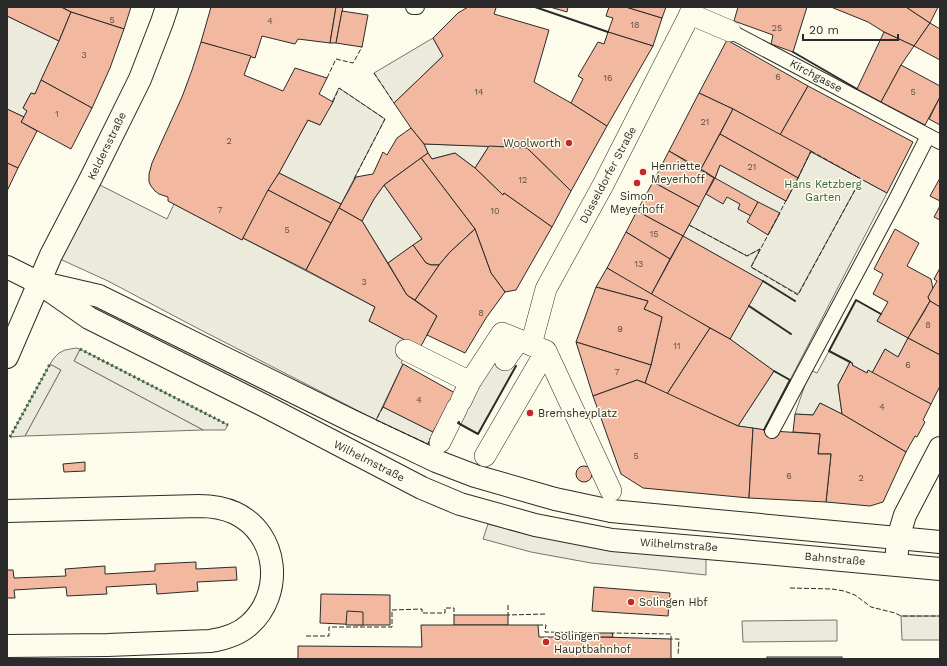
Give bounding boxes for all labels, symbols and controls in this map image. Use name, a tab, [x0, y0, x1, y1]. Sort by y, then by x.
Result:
house number: 5	[109, 15, 115, 25]
house number: 4	[267, 16, 273, 26]
scale bar	[803, 16, 898, 42]
house number: 18	[630, 20, 640, 30]
house number: 25	[772, 23, 782, 33]
text: 20 m	[809, 23, 839, 37]
house number: 3	[81, 50, 87, 60]
street label: Kirchgasse	[788, 57, 844, 95]
house number: 6	[775, 72, 781, 82]
house number: 16	[604, 73, 612, 83]
house number: 14	[474, 87, 484, 97]
house number: 5	[910, 87, 916, 97]
house number: 1	[55, 109, 59, 119]
street label: Keldersstraße	[85, 110, 129, 182]
house number: 21	[701, 117, 709, 127]
street label: Düsseldorfer Straße	[577, 124, 639, 226]
house number: 2	[226, 136, 232, 146]
place label: Woolworth	[503, 137, 561, 150]
marker: Woolworth	[564, 138, 574, 148]
place label: Henriette Meyerhoff	[651, 160, 705, 186]
house number: 21	[748, 162, 756, 172]
marker: Henriette Meyerhoff	[638, 167, 648, 177]
house number: 12	[519, 175, 527, 185]
marker: Simon Meyerhoff	[632, 178, 642, 188]
park label: Hans Ketzberg Garten	[784, 178, 862, 204]
place label: Simon Meyerhoff	[610, 190, 664, 216]
house number: 7	[217, 205, 223, 215]
house number: 10	[490, 206, 500, 216]
house number: 5	[284, 225, 290, 235]
house number: 15	[650, 229, 658, 239]
house number: 13	[635, 259, 643, 269]
house number: 3	[361, 277, 367, 287]
house number: 8	[478, 308, 484, 318]
house number: 8	[925, 320, 931, 330]
house number: 9	[617, 324, 623, 334]
house number: 11	[673, 341, 681, 351]
house number: 6	[905, 360, 911, 370]
house number: 7	[614, 367, 620, 377]
house number: 4	[416, 395, 422, 405]
house number: 4	[879, 402, 885, 412]
place label: Bremsheyplatz	[538, 407, 618, 420]
marker: Bremsheyplatz	[525, 408, 535, 418]
street label: Wilhelmstraße	[331, 438, 407, 484]
house number: 5	[633, 451, 639, 461]
house number: 6	[786, 471, 792, 481]
house number: 2	[858, 473, 864, 483]
street label: Wilhelmstraße	[640, 536, 718, 554]
street label: Bahnstraße	[804, 550, 866, 568]
place label: Solingen Hbf	[639, 596, 708, 609]
marker: Solingen Hbf	[626, 597, 636, 607]
place label: Solingen Hauptbahnhof	[554, 630, 631, 656]
marker: Solingen Hauptbahnhof	[541, 637, 551, 647]

